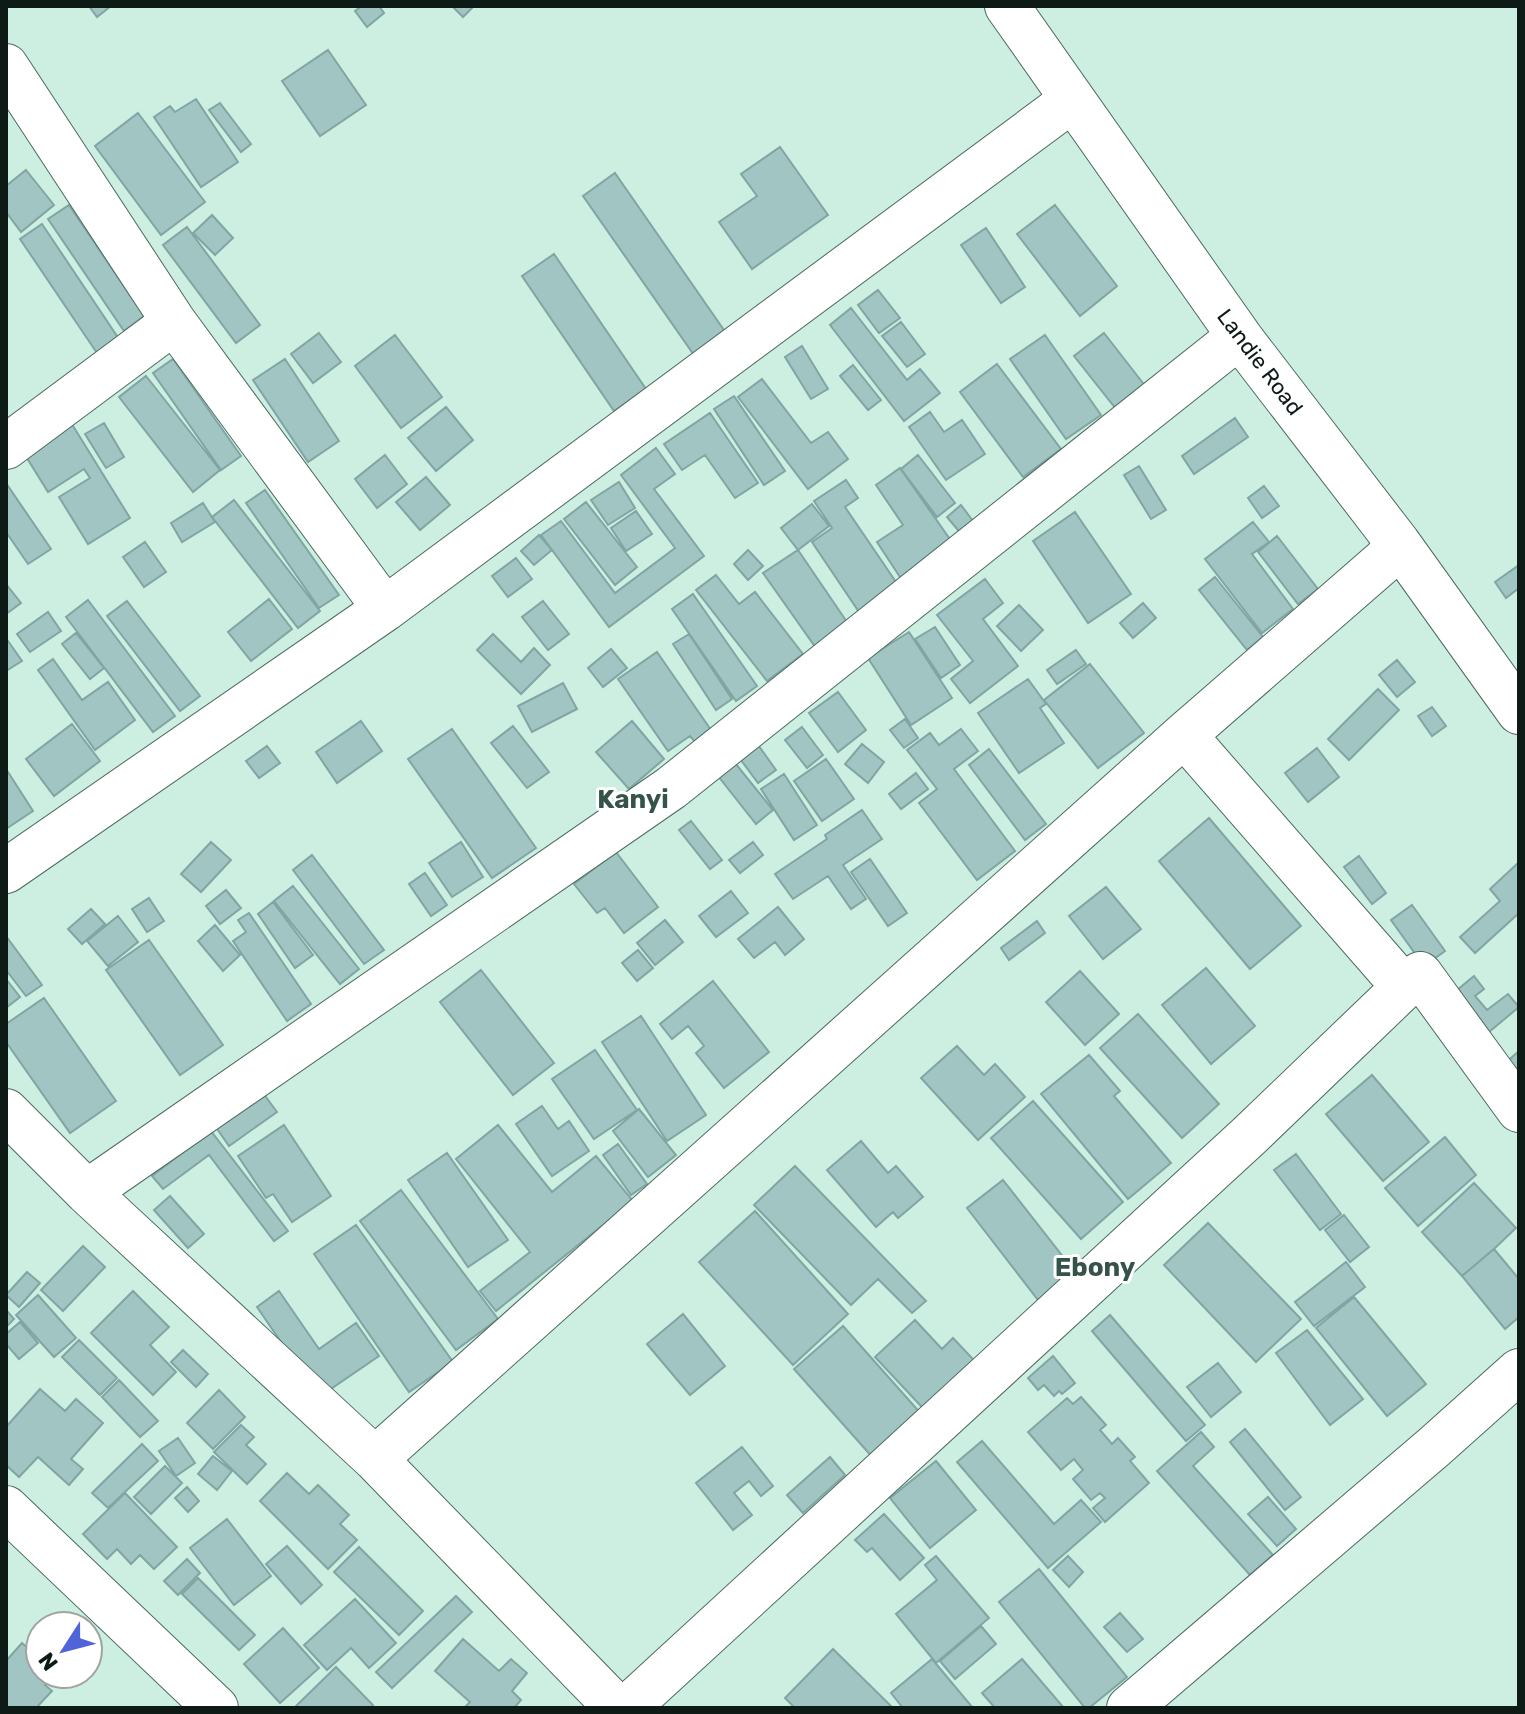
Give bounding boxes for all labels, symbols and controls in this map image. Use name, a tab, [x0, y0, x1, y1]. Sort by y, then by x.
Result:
street label: Landie Road	[1211, 304, 1309, 420]
district label: Kanyi	[597, 784, 669, 815]
district label: Ebony	[1055, 1252, 1136, 1283]
north arrow	[24, 1610, 104, 1690]
text: N	[33, 1647, 64, 1676]

